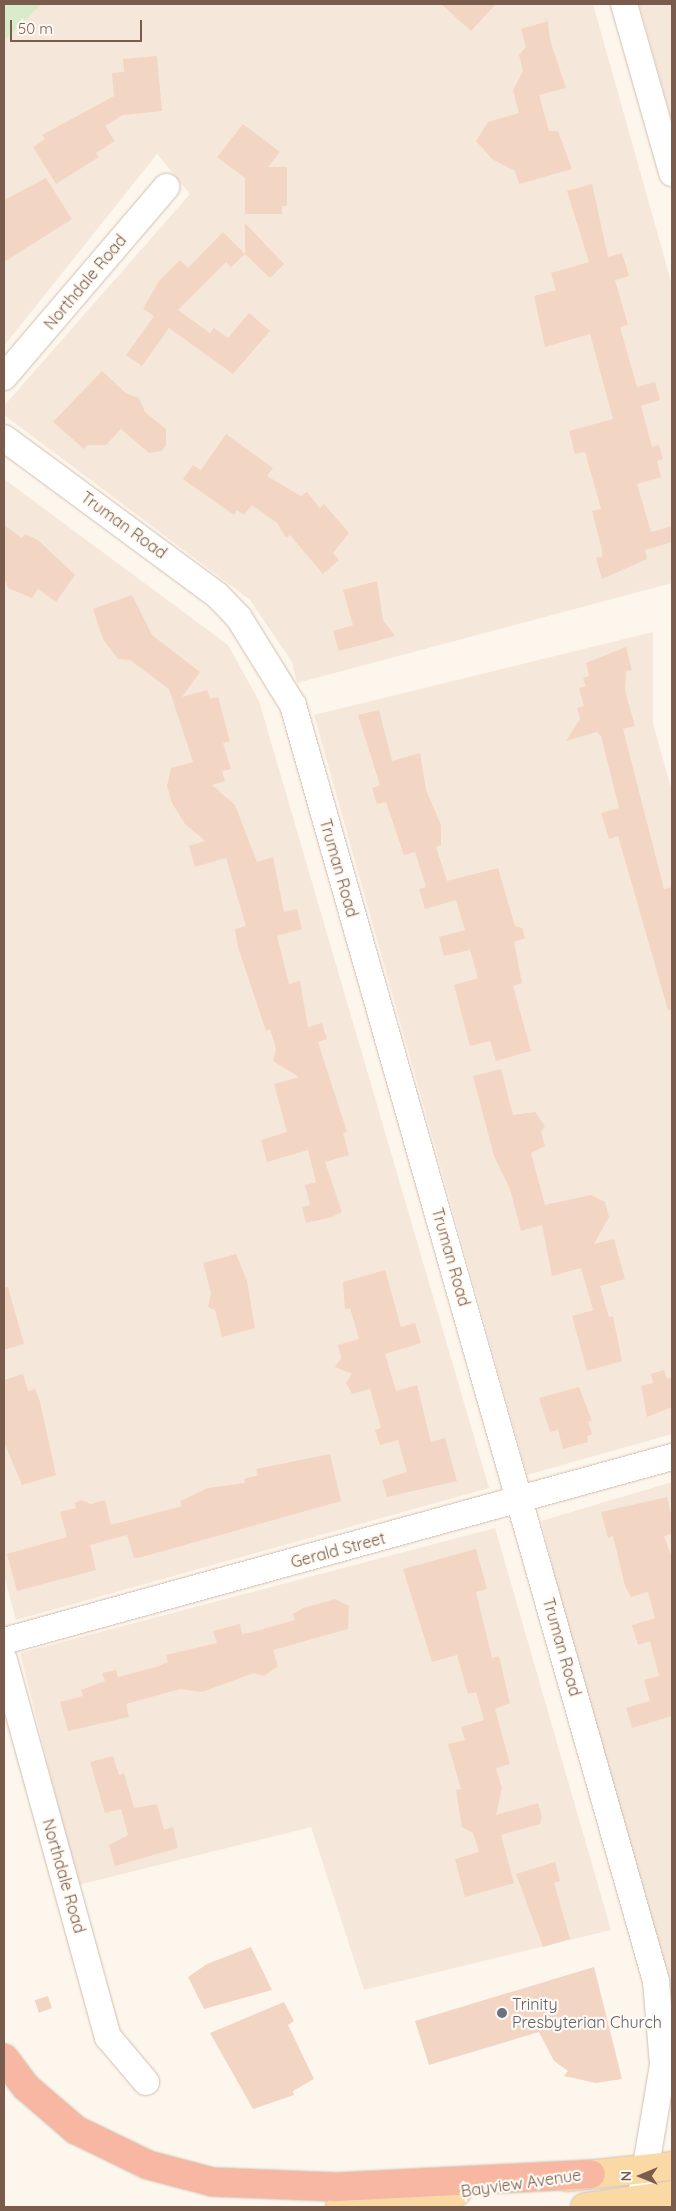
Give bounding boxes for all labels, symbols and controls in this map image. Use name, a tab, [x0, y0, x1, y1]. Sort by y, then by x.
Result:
scale bar	[12, 10, 145, 42]
text: 50 m	[18, 19, 53, 38]
street label: Northdale Road	[40, 231, 130, 333]
street label: Truman Road	[77, 487, 171, 563]
street label: Truman Road	[316, 817, 362, 919]
street label: Truman Road	[428, 1206, 474, 1308]
street label: Gerald Street	[289, 1528, 387, 1572]
street label: Truman Road	[539, 1596, 585, 1698]
street label: Northdale Road	[39, 1817, 89, 1935]
place label: Trinity Presbyterian Church	[512, 1994, 662, 2032]
marker: Trinity Presbyterian Church	[496, 2007, 508, 2019]
north arrow	[616, 2151, 666, 2201]
street label: Bayview Avenue	[460, 2165, 582, 2201]
text: N	[617, 2171, 635, 2181]

